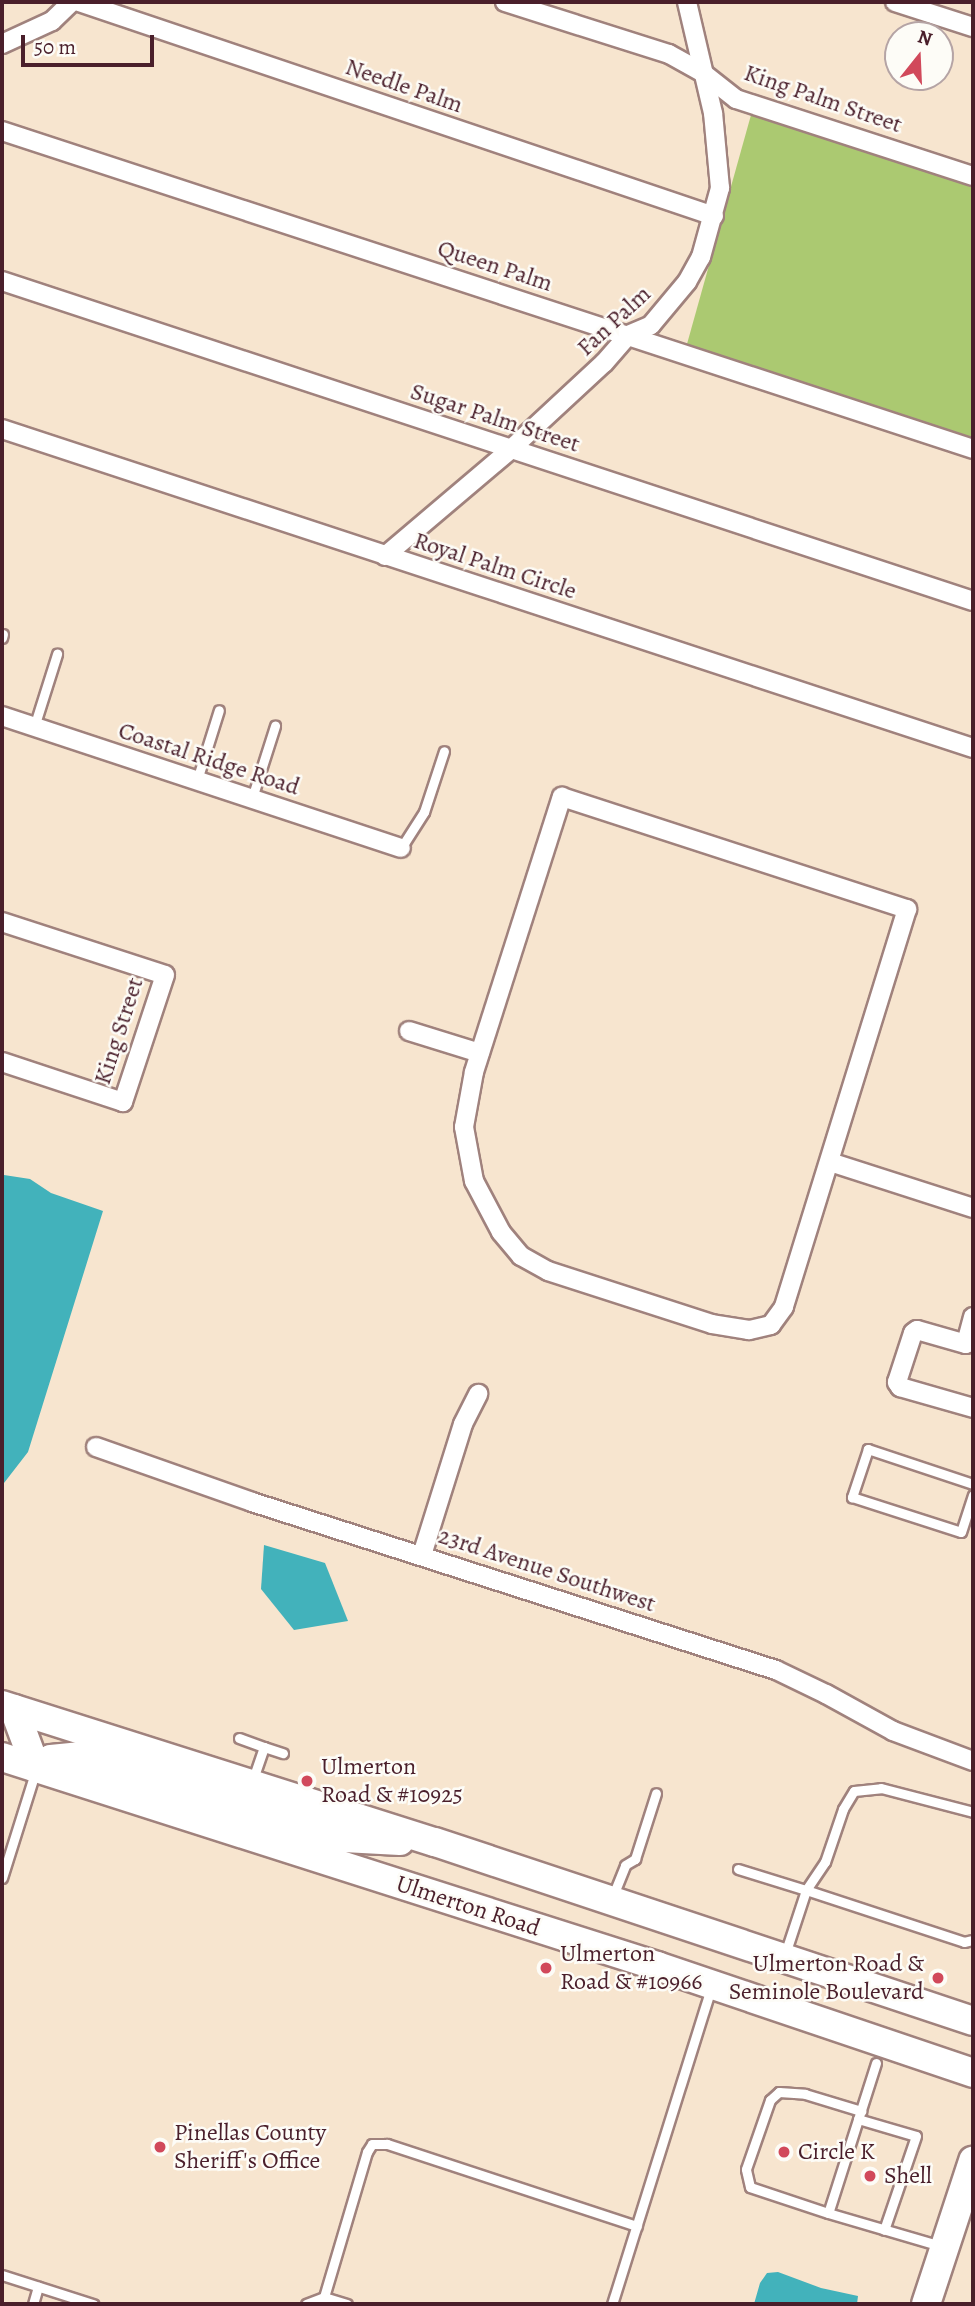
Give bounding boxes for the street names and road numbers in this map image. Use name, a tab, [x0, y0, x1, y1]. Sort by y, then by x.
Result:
street label: Needle Palm	[342, 52, 466, 120]
street label: King Palm Street	[740, 58, 906, 140]
street label: Queen Palm	[434, 234, 556, 298]
street label: Fan Palm	[571, 280, 657, 362]
street label: Sugar Palm Street	[407, 377, 583, 459]
street label: Royal Palm Circle	[410, 526, 580, 606]
street label: Coastal Ridge Road	[115, 716, 303, 802]
street label: King Street	[88, 974, 150, 1088]
street label: 23rd Avenue Southwest	[435, 1521, 659, 1619]
street label: Ulmerton Road	[392, 1869, 544, 1943]

